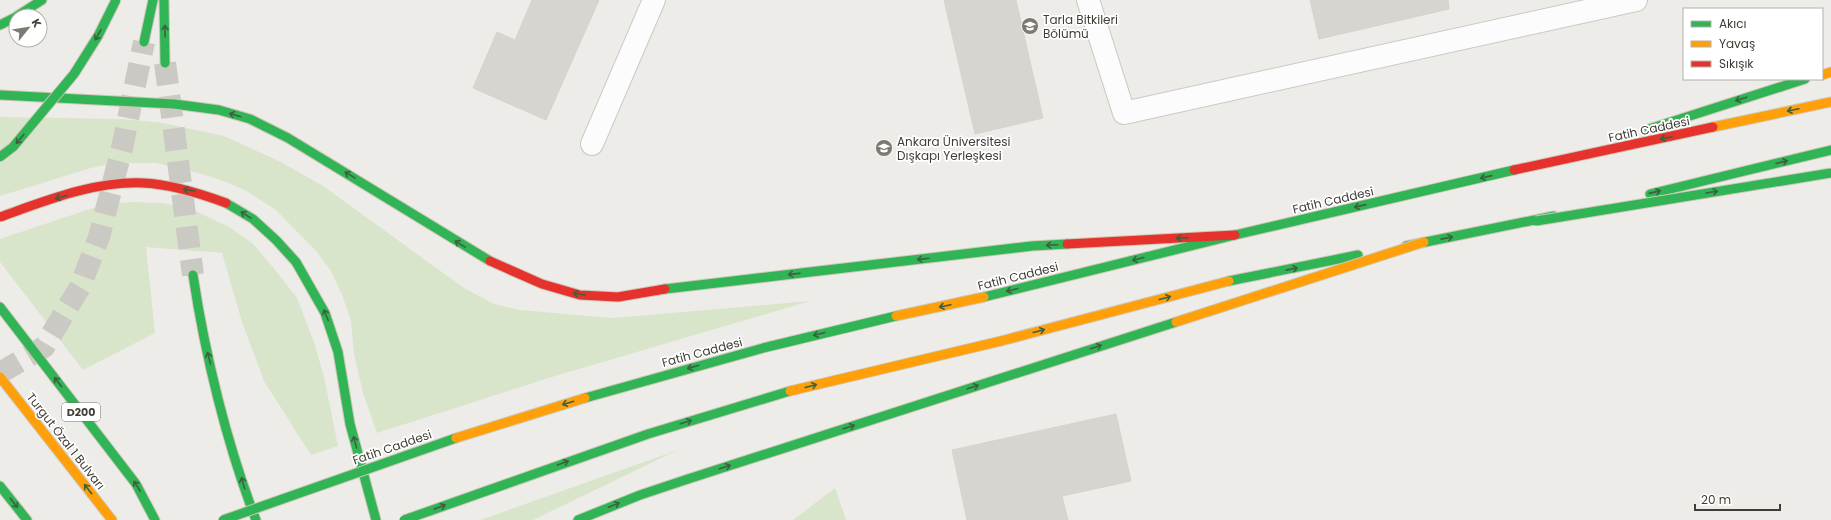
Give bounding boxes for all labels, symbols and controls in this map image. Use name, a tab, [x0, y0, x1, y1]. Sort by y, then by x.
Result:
north arrow	[8, 8, 48, 48]
legend	[1683, 8, 1823, 80]
place label: Tarla Bitkileri Bölümü	[1043, 11, 1118, 42]
text: Akıcı	[1719, 15, 1747, 32]
text: K	[28, 16, 46, 31]
school or university icon: Tarla Bitkileri Bölümü	[1020, 16, 1040, 36]
one-way arrow	[161, 25, 168, 38]
one-way arrow	[94, 29, 102, 41]
text: Yavaş	[1719, 35, 1755, 52]
text: Sıkışık	[1719, 55, 1754, 72]
one-way arrow	[1734, 96, 1747, 103]
one-way arrow	[1787, 107, 1800, 115]
one-way arrow	[229, 111, 242, 118]
street label: Fatih Caddesi	[1607, 112, 1691, 146]
one-way arrow	[16, 133, 25, 144]
place label: Ankara Üniversitesi Dışkapı Yerleşkesi	[897, 133, 1011, 164]
one-way arrow	[1660, 134, 1673, 142]
school or university icon: Ankara Üniversitesi Dışkapı Yerleşkesi	[874, 138, 894, 158]
one-way arrow	[1775, 158, 1788, 165]
one-way arrow	[344, 171, 356, 179]
one-way arrow	[1480, 174, 1493, 182]
street label: Fatih Caddesi	[1291, 182, 1375, 218]
one-way arrow	[183, 185, 196, 193]
one-way arrow	[1648, 188, 1661, 196]
one-way arrow	[1705, 188, 1718, 196]
one-way arrow	[55, 194, 68, 201]
one-way arrow	[1353, 203, 1366, 211]
one-way arrow	[241, 211, 252, 219]
one-way arrow	[1176, 234, 1189, 242]
one-way arrow	[1440, 234, 1453, 242]
one-way arrow	[454, 239, 466, 247]
one-way arrow	[1046, 241, 1059, 248]
one-way arrow	[917, 255, 930, 263]
one-way arrow	[1132, 256, 1145, 263]
street label: Fatih Caddesi	[976, 258, 1060, 294]
one-way arrow	[1285, 264, 1298, 272]
one-way arrow	[788, 270, 801, 278]
one-way arrow	[1005, 287, 1018, 295]
one-way arrow	[573, 290, 586, 298]
one-way arrow	[1158, 294, 1171, 301]
one-way arrow	[939, 302, 952, 310]
one-way arrow	[321, 310, 329, 322]
one-way arrow	[1032, 327, 1045, 334]
one-way arrow	[812, 331, 825, 338]
street label: Fatih Caddesi	[660, 333, 744, 371]
one-way arrow	[1090, 343, 1103, 350]
one-way arrow	[204, 352, 212, 365]
one-way arrow	[686, 363, 699, 371]
one-way arrow	[54, 377, 62, 388]
one-way arrow	[804, 382, 817, 390]
one-way arrow	[966, 383, 979, 390]
street label: Turgut Özal 1 Bulvarı	[23, 389, 109, 493]
one-way arrow	[562, 400, 575, 407]
road number: D200	[62, 403, 100, 421]
one-way arrow	[679, 418, 692, 425]
one-way arrow	[842, 423, 855, 430]
street label: Fatih Caddesi	[350, 425, 434, 468]
one-way arrow	[351, 435, 358, 448]
one-way arrow	[556, 459, 568, 467]
one-way arrow	[718, 463, 731, 470]
one-way arrow	[239, 477, 246, 490]
one-way arrow	[132, 480, 140, 492]
one-way arrow	[84, 484, 92, 495]
scale bar	[1695, 486, 1780, 512]
text: 20 m	[1701, 491, 1731, 508]
one-way arrow	[9, 498, 18, 509]
one-way arrow	[607, 501, 619, 509]
one-way arrow	[434, 502, 446, 510]

